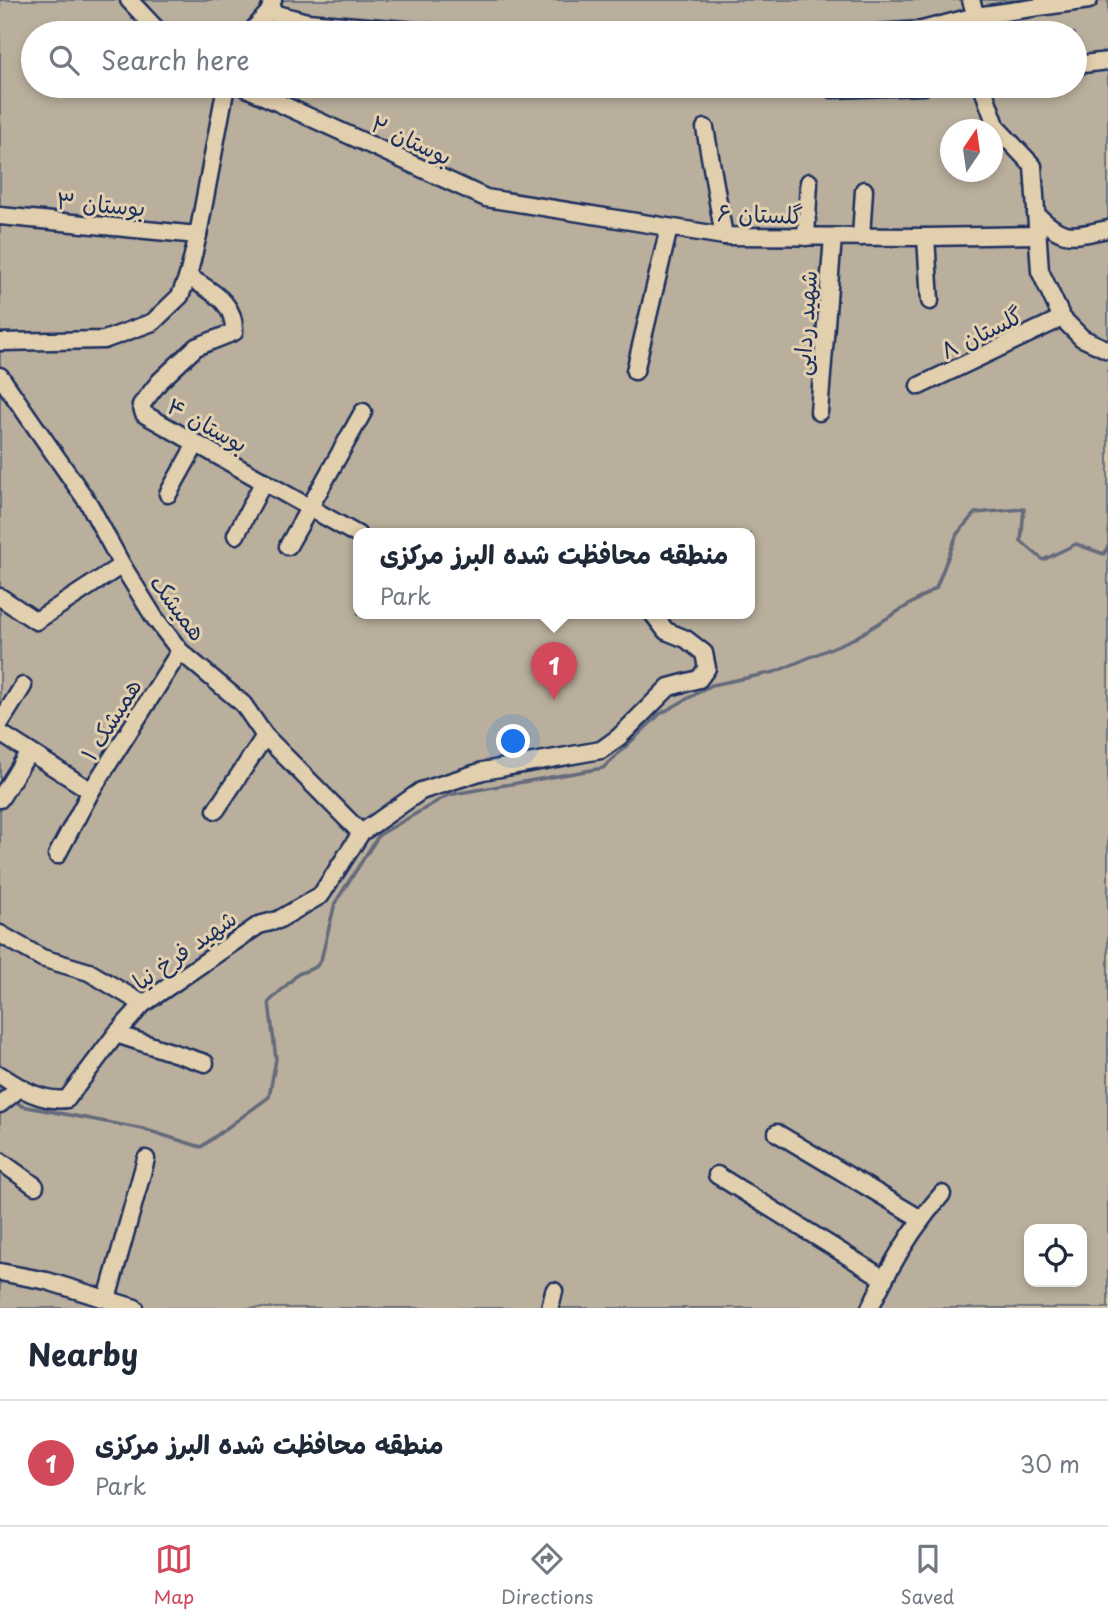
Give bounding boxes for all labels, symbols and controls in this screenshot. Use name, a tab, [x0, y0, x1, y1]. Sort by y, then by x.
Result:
search box	[21, 21, 1087, 98]
text: Search here	[101, 40, 250, 79]
icon: search	[45, 41, 83, 79]
street label: بوستان ۲	[366, 105, 458, 173]
north arrow	[940, 119, 1003, 182]
street label: بوستان ۳	[55, 182, 147, 224]
street label: گلستان ۶	[717, 194, 804, 232]
street label: شهید ردایی	[783, 269, 825, 377]
street label: گلستان ۸	[934, 297, 1028, 367]
street label: بوستان ۴	[161, 387, 255, 461]
popup	[353, 528, 755, 619]
text: منطقه محافظت شده البرز مرکزی	[380, 534, 728, 573]
street label: همیشک	[142, 566, 216, 648]
text: Park	[380, 578, 431, 613]
pin: 1	[531, 642, 577, 700]
street label: همیشک ۱	[71, 671, 149, 767]
your location	[496, 724, 530, 758]
street label: شهید فرخ نیا	[125, 900, 243, 998]
map controls	[1024, 1224, 1087, 1287]
button: locate	[1024, 1224, 1087, 1287]
text: Nearby	[28, 1331, 138, 1376]
text: منطقه محافظت شده البرز مرکزی	[95, 1424, 444, 1463]
text: 1	[46, 1446, 57, 1481]
text: 30 m	[1019, 1446, 1080, 1481]
text: Park	[95, 1468, 146, 1503]
tab: Map	[154, 1540, 194, 1610]
tab: Directions	[501, 1540, 594, 1610]
tab: Saved	[901, 1540, 954, 1610]

